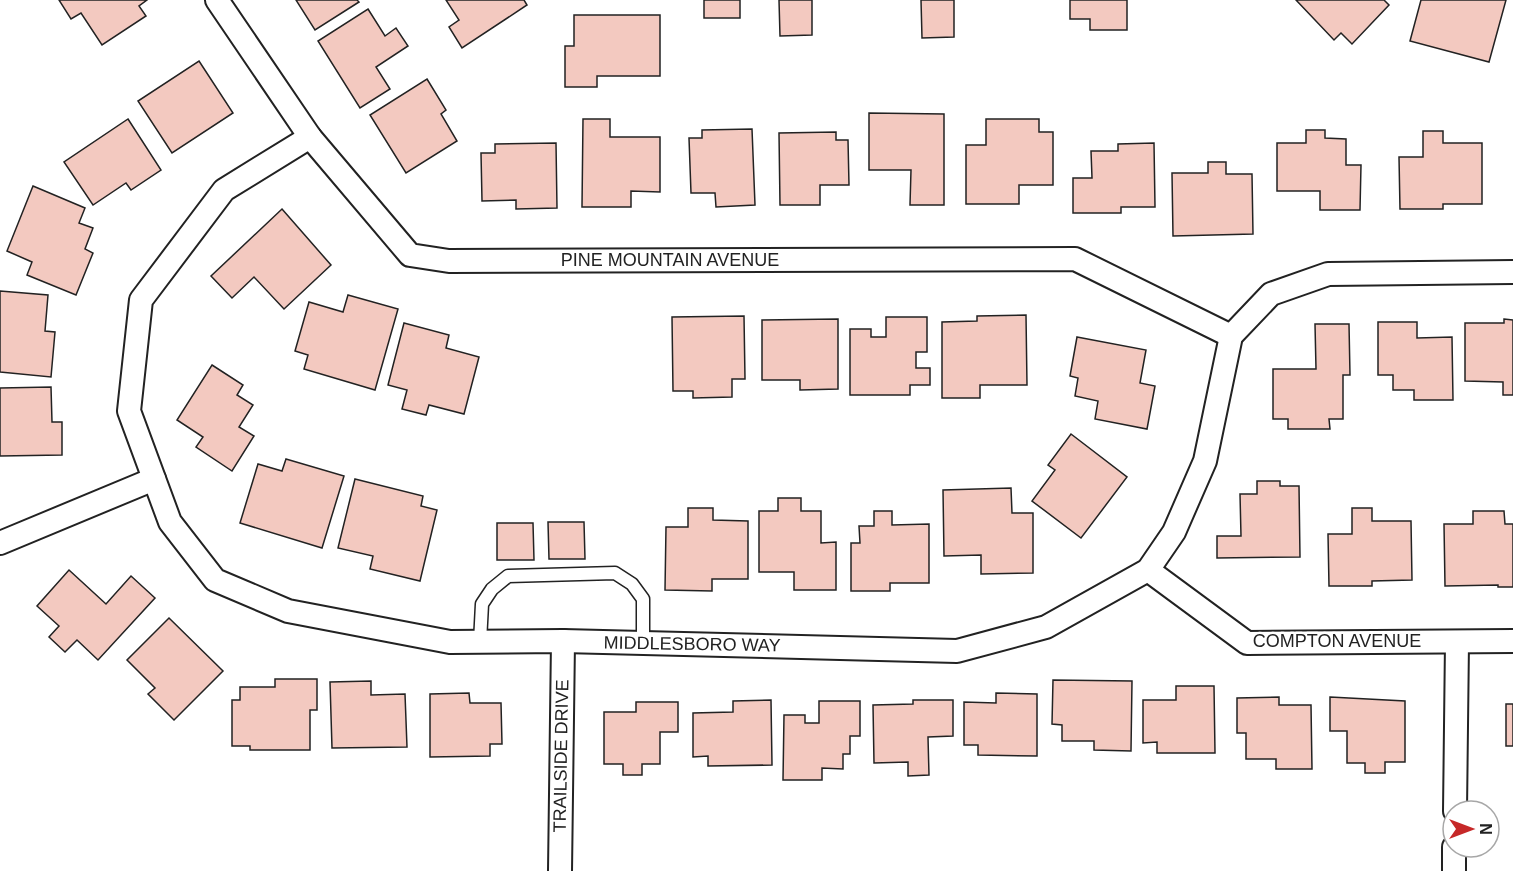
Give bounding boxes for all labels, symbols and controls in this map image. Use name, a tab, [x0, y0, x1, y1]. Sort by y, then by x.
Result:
street label: PINE MOUNTAIN AVENUE	[561, 250, 779, 270]
street label: COMPTON AVENUE	[1253, 631, 1421, 651]
street label: MIDDLESBORO WAY	[603, 632, 781, 656]
street label: TRAILSIDE DRIVE	[550, 679, 572, 833]
north arrow	[1441, 799, 1501, 859]
text: N	[1477, 823, 1494, 835]

